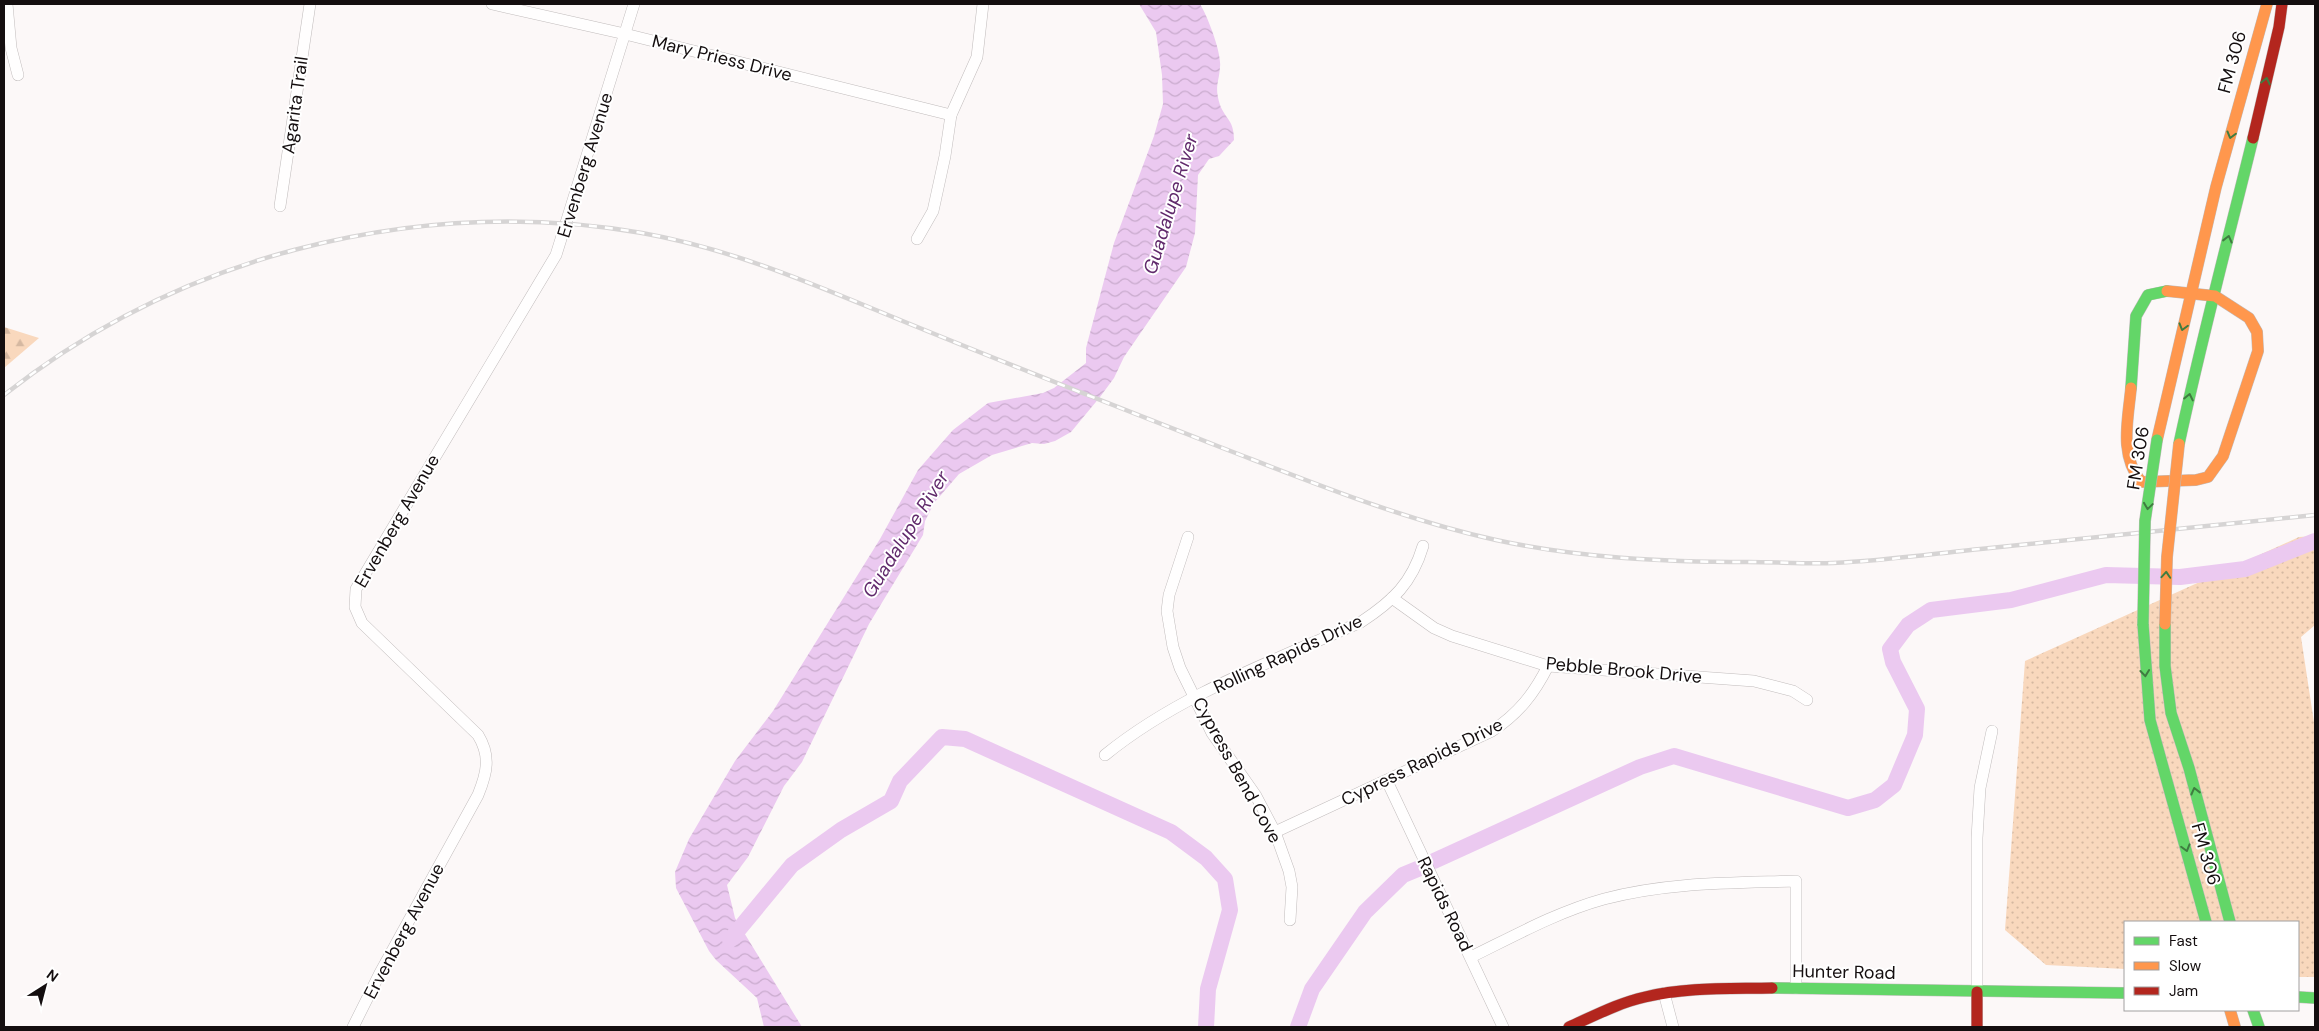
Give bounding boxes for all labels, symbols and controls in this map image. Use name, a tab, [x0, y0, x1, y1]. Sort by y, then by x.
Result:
street label: FM 306	[2212, 28, 2252, 96]
street label: Mary Priess Drive	[649, 29, 795, 87]
street label: Agarita Trail	[276, 55, 314, 155]
one-way arrow	[2260, 76, 2271, 85]
street label: Ervenberg Avenue	[552, 90, 618, 240]
water label: Guadalupe River	[1137, 130, 1204, 277]
one-way arrow	[2226, 130, 2236, 138]
one-way arrow	[2222, 234, 2233, 243]
one-way arrow	[2179, 322, 2189, 330]
one-way arrow	[2183, 392, 2194, 401]
street label: FM 306	[2121, 425, 2155, 491]
street label: Ervenberg Avenue	[349, 450, 445, 592]
water label: Guadalupe River	[856, 465, 955, 602]
one-way arrow	[2143, 501, 2153, 510]
one-way arrow	[2160, 571, 2171, 579]
street label: Rolling Rapids Drive	[1210, 609, 1366, 699]
street label: Pebble Brook Drive	[1545, 651, 1703, 689]
one-way arrow	[2140, 669, 2151, 677]
street label: Cypress Bend Cove	[1187, 693, 1287, 847]
street label: Cypress Rapids Drive	[1337, 712, 1507, 812]
one-way arrow	[2190, 787, 2200, 795]
street label: FM 306	[2186, 820, 2226, 888]
one-way arrow	[2180, 843, 2190, 851]
street label: Rapids Road	[1412, 853, 1478, 955]
street label: Ervenberg Avenue	[358, 859, 450, 1003]
legend	[2124, 921, 2299, 1011]
text: Fast	[2169, 931, 2198, 951]
text: Slow	[2169, 956, 2202, 976]
street label: Hunter Road	[1792, 959, 1896, 985]
north arrow	[20, 961, 70, 1011]
text: N	[43, 965, 62, 986]
text: Jam	[2169, 981, 2198, 1001]

